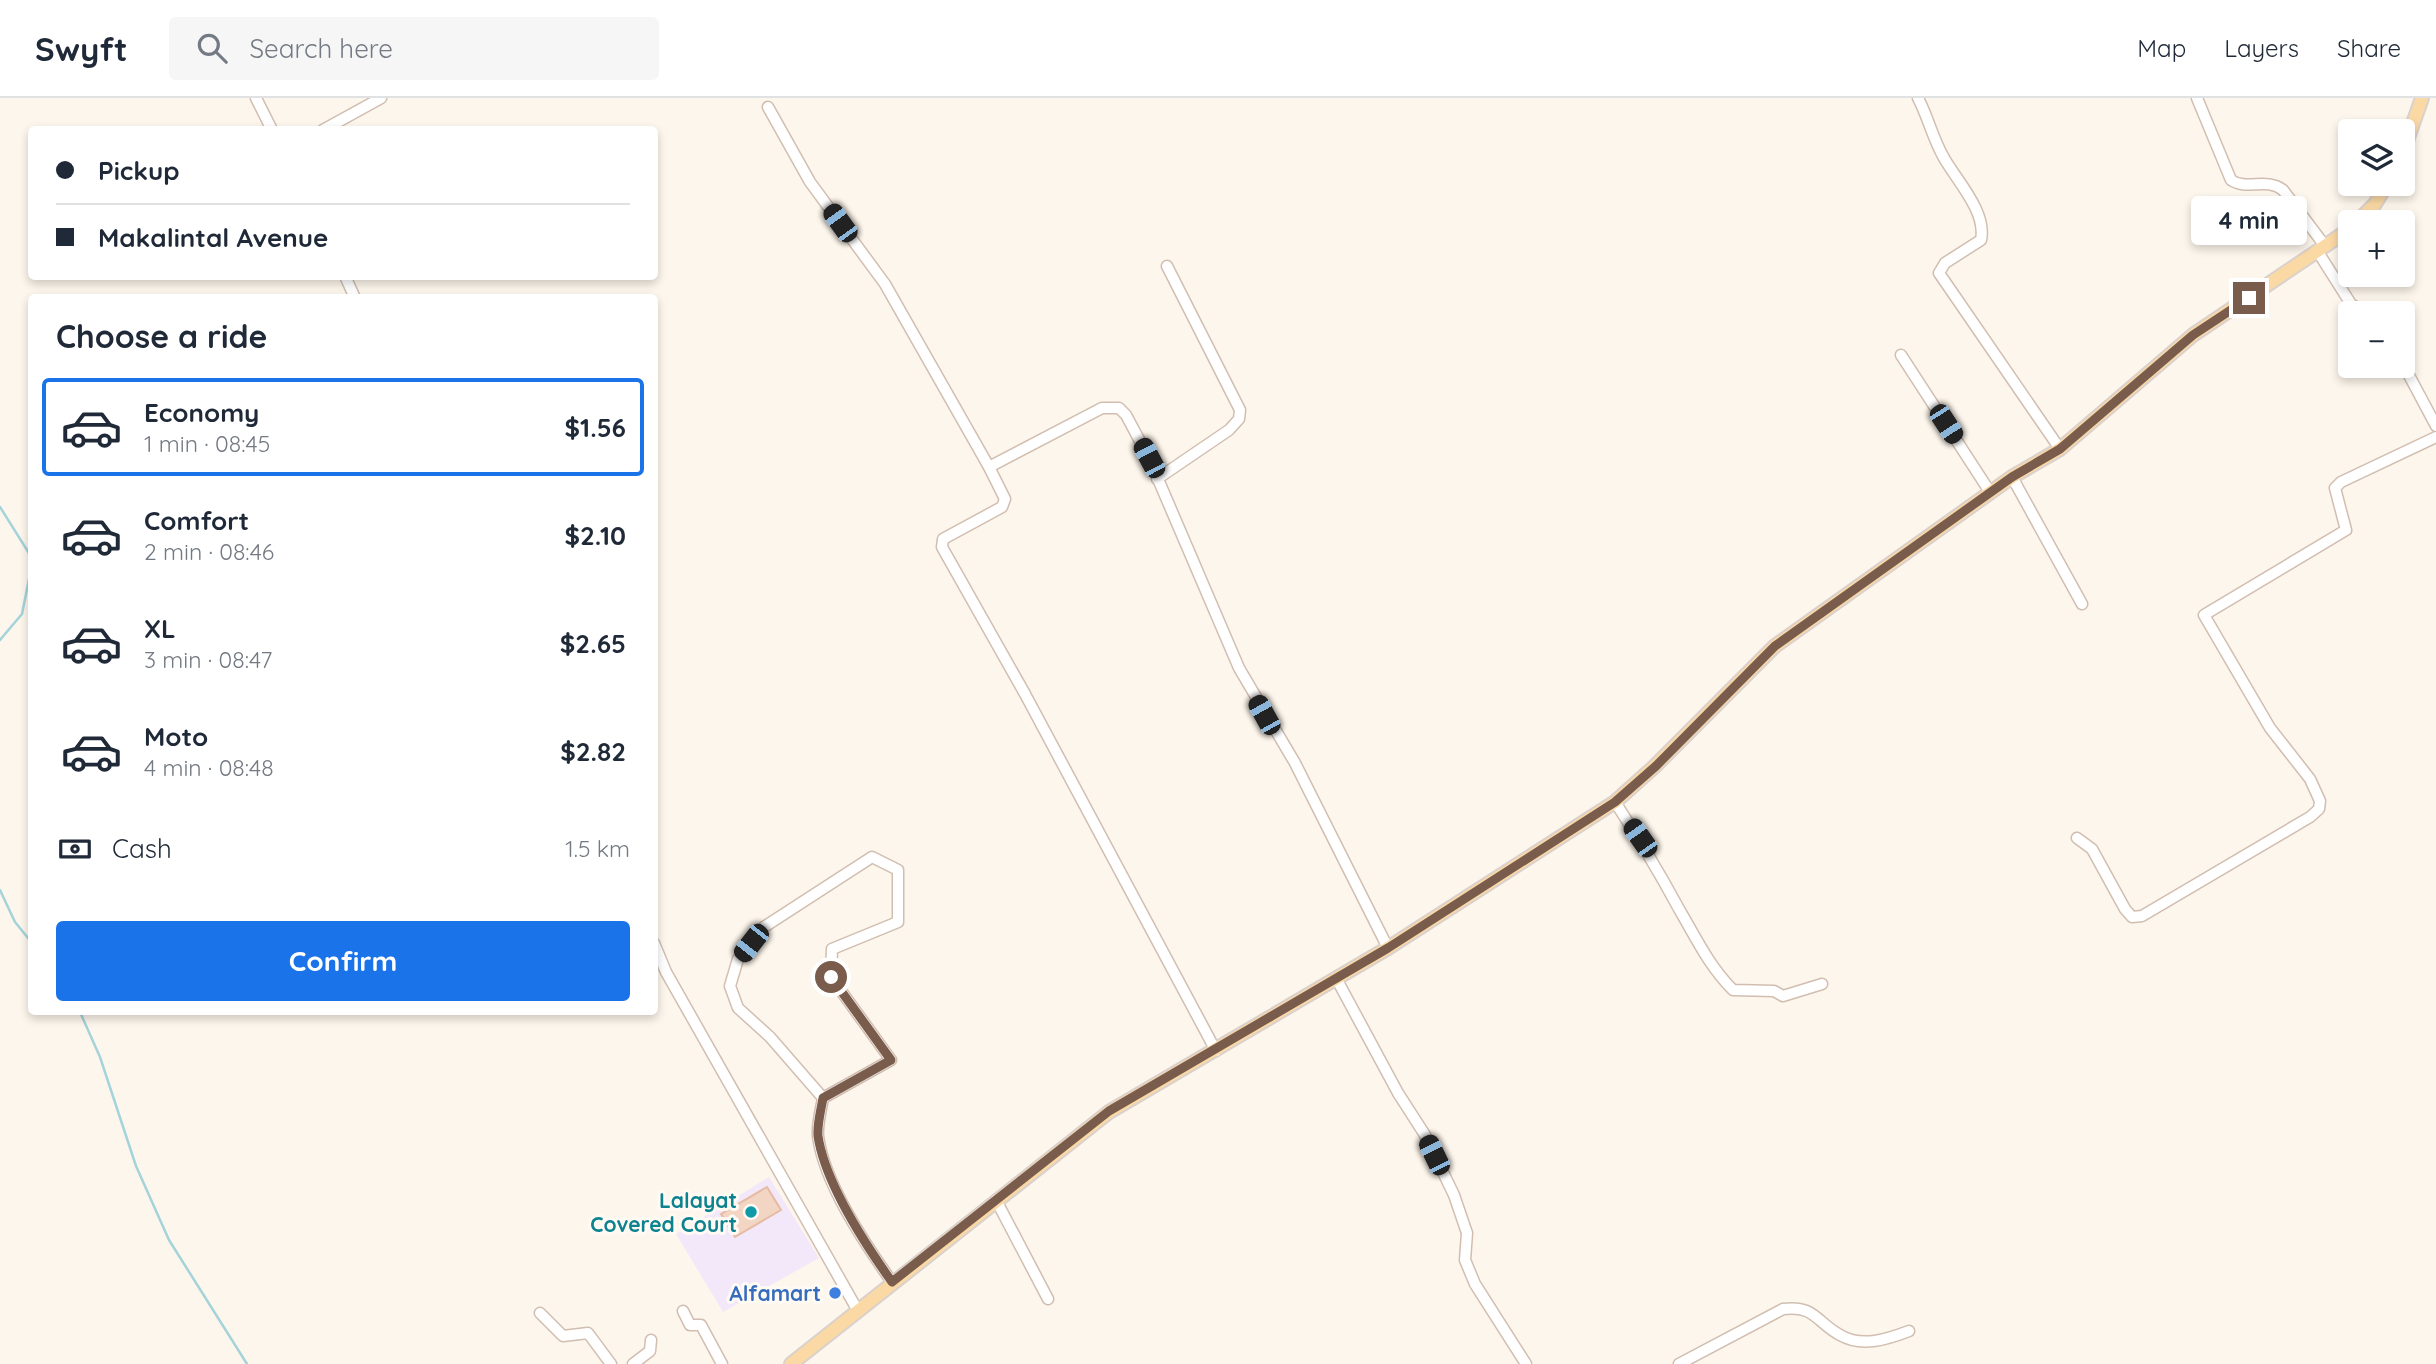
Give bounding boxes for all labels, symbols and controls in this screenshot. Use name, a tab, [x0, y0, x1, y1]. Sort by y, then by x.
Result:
search box	[169, 17, 659, 80]
text: Swyft	[35, 28, 127, 69]
icon: search	[193, 29, 231, 67]
text: Search here	[249, 32, 393, 65]
text: Map	[2137, 33, 2186, 63]
text: Layers	[2224, 33, 2299, 63]
text: Share	[2337, 33, 2401, 63]
map controls	[2338, 119, 2415, 378]
button: layers	[2338, 119, 2415, 196]
text: Pickup	[98, 154, 180, 187]
callout: 4 min	[2191, 197, 2307, 246]
car	[820, 200, 861, 246]
text: 4 min	[2219, 206, 2279, 235]
button: +	[2338, 210, 2415, 287]
text: Makalintal Avenue	[98, 221, 328, 254]
route end	[2233, 282, 2265, 314]
button: −	[2338, 301, 2415, 378]
text: Choose a ride	[56, 316, 268, 356]
icon: car	[60, 396, 123, 459]
text: Economy	[144, 396, 259, 429]
car	[1926, 401, 1967, 447]
text: $1.56	[565, 411, 626, 444]
text: 1 min · 08:45	[144, 429, 270, 458]
car	[1130, 435, 1169, 481]
icon: car	[60, 504, 123, 567]
text: Comfort	[144, 504, 249, 537]
text: $2.10	[564, 519, 626, 552]
text: 2 min · 08:46	[144, 537, 274, 566]
icon: car	[60, 612, 123, 675]
text: XL	[144, 612, 176, 645]
text: $2.65	[560, 627, 626, 660]
text: 3 min · 08:47	[144, 645, 272, 674]
car	[1245, 692, 1284, 738]
icon: car	[60, 720, 123, 783]
text: Moto	[144, 720, 208, 753]
text: $2.82	[560, 735, 626, 768]
text: 4 min · 08:48	[144, 753, 274, 782]
car	[1620, 815, 1661, 861]
icon: cash	[56, 830, 94, 868]
text: Cash	[112, 832, 172, 865]
text: 1.5 km	[565, 834, 630, 863]
car	[730, 920, 773, 966]
button: Confirm	[56, 921, 630, 1001]
route start	[815, 961, 847, 993]
car	[1416, 1132, 1453, 1178]
place label: Lalayat Covered Court	[590, 1187, 737, 1237]
marker: Lalayat Covered Court	[743, 1204, 759, 1220]
place label: Alfamart	[729, 1280, 821, 1306]
marker: Alfamart	[827, 1285, 843, 1301]

